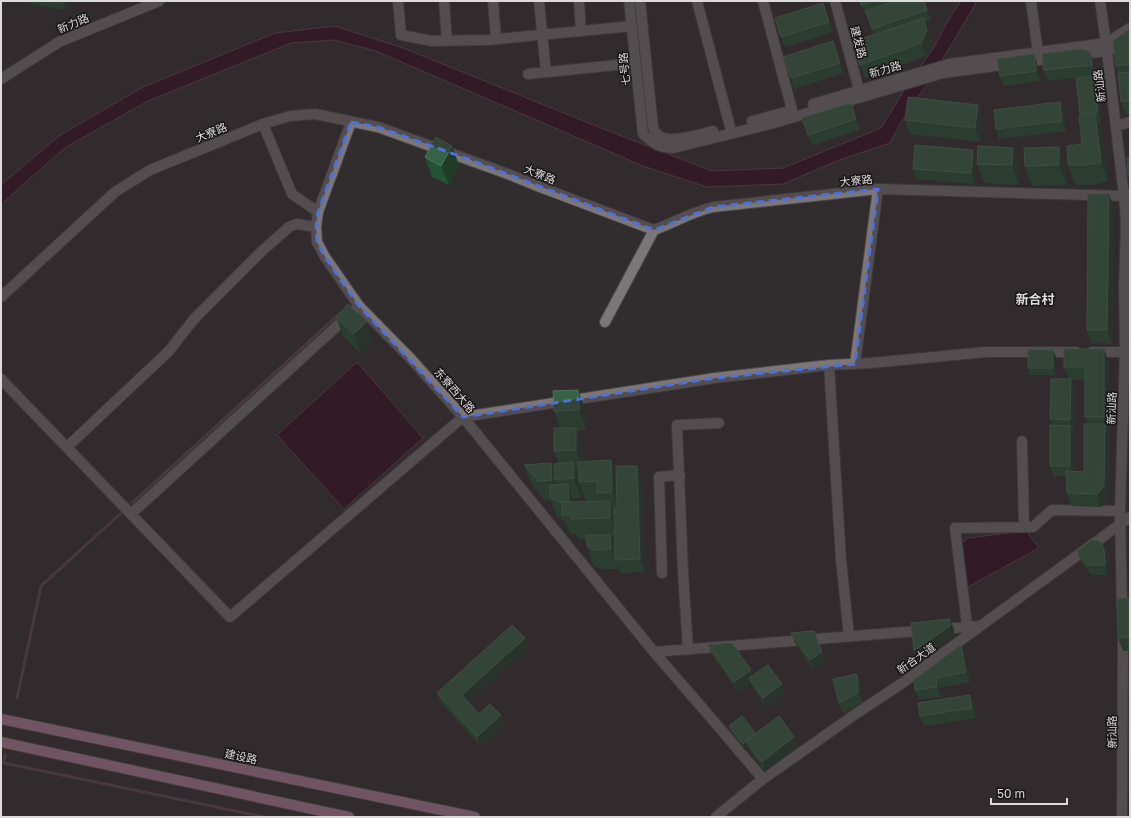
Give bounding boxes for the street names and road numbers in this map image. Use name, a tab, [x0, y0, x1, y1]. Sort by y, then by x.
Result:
street label: 新力路	[55, 11, 91, 35]
street label: 建发路	[848, 24, 870, 60]
street label: 七号路	[616, 52, 632, 86]
street label: 新力路	[867, 58, 903, 80]
street label: 新汕路	[1091, 69, 1107, 103]
street label: 大寮路	[193, 120, 229, 144]
street label: 大寮路	[522, 162, 558, 186]
street label: 大寮路	[839, 172, 873, 188]
street label: 东寮西大路	[432, 365, 478, 415]
street label: 新汕路	[1104, 391, 1118, 425]
street label: 新合大道	[894, 640, 938, 676]
street label: 新汕路	[1105, 716, 1118, 749]
street label: 建设路	[224, 746, 258, 766]

